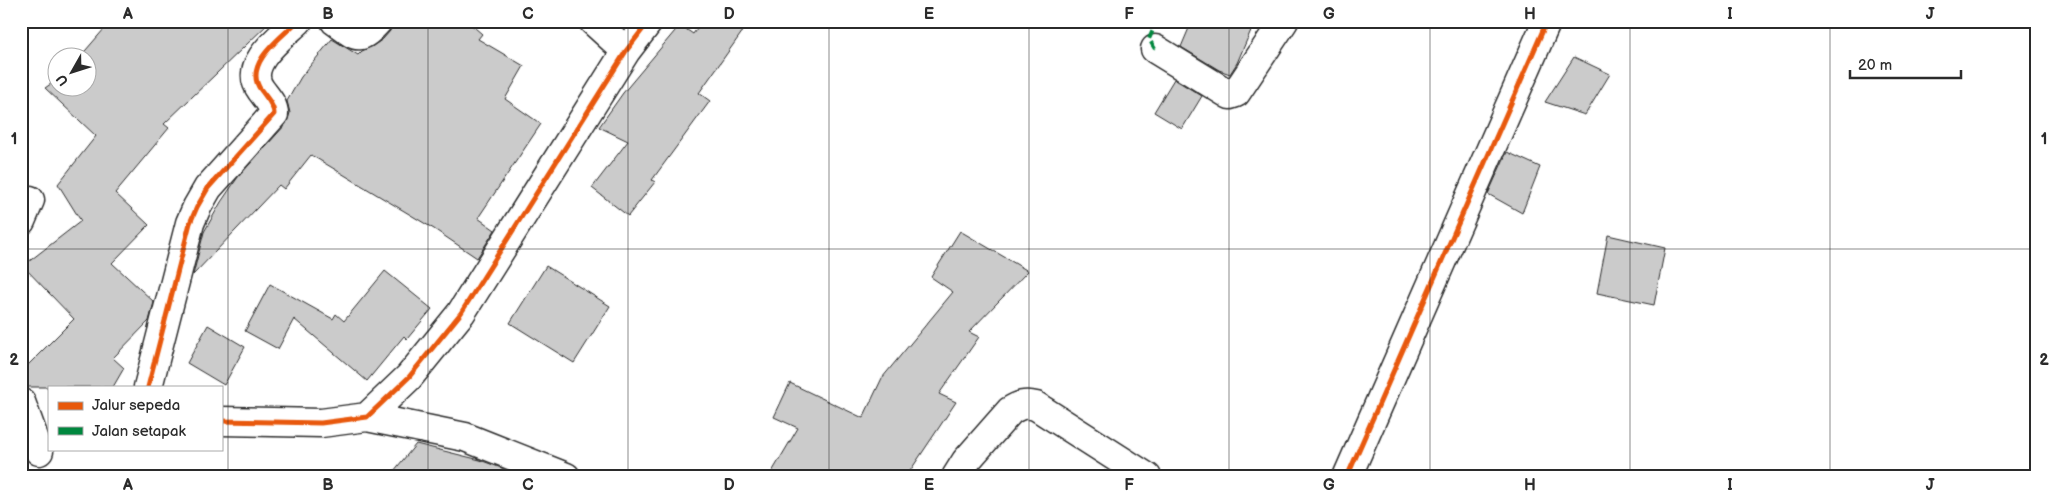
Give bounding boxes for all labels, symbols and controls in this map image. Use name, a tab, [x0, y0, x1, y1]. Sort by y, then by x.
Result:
text: A	[122, 5, 133, 24]
text: B	[322, 5, 334, 24]
text: C	[522, 5, 534, 24]
text: D	[723, 5, 735, 24]
text: E	[924, 5, 934, 24]
text: F	[1124, 5, 1134, 24]
text: G	[1323, 5, 1335, 24]
text: H	[1524, 5, 1536, 24]
text: I	[1727, 5, 1733, 24]
text: J	[1926, 5, 1935, 24]
north arrow	[48, 48, 98, 98]
scale bar	[1850, 48, 1962, 80]
text: 20 m	[1858, 56, 1892, 75]
text: U	[53, 71, 72, 89]
text: 1	[11, 130, 17, 149]
text: 1	[2041, 130, 2047, 149]
text: 2	[9, 351, 19, 370]
text: 2	[2039, 351, 2049, 370]
legend	[48, 386, 222, 450]
text: Jalur sepeda	[92, 396, 180, 415]
text: Jalan setapak	[92, 422, 186, 441]
text: A	[122, 476, 133, 495]
text: B	[322, 476, 334, 495]
text: C	[522, 476, 534, 495]
text: D	[723, 476, 735, 495]
text: E	[924, 476, 934, 495]
text: F	[1124, 476, 1134, 495]
text: G	[1323, 476, 1335, 495]
text: H	[1524, 476, 1536, 495]
text: I	[1727, 476, 1733, 495]
text: J	[1926, 476, 1935, 495]

